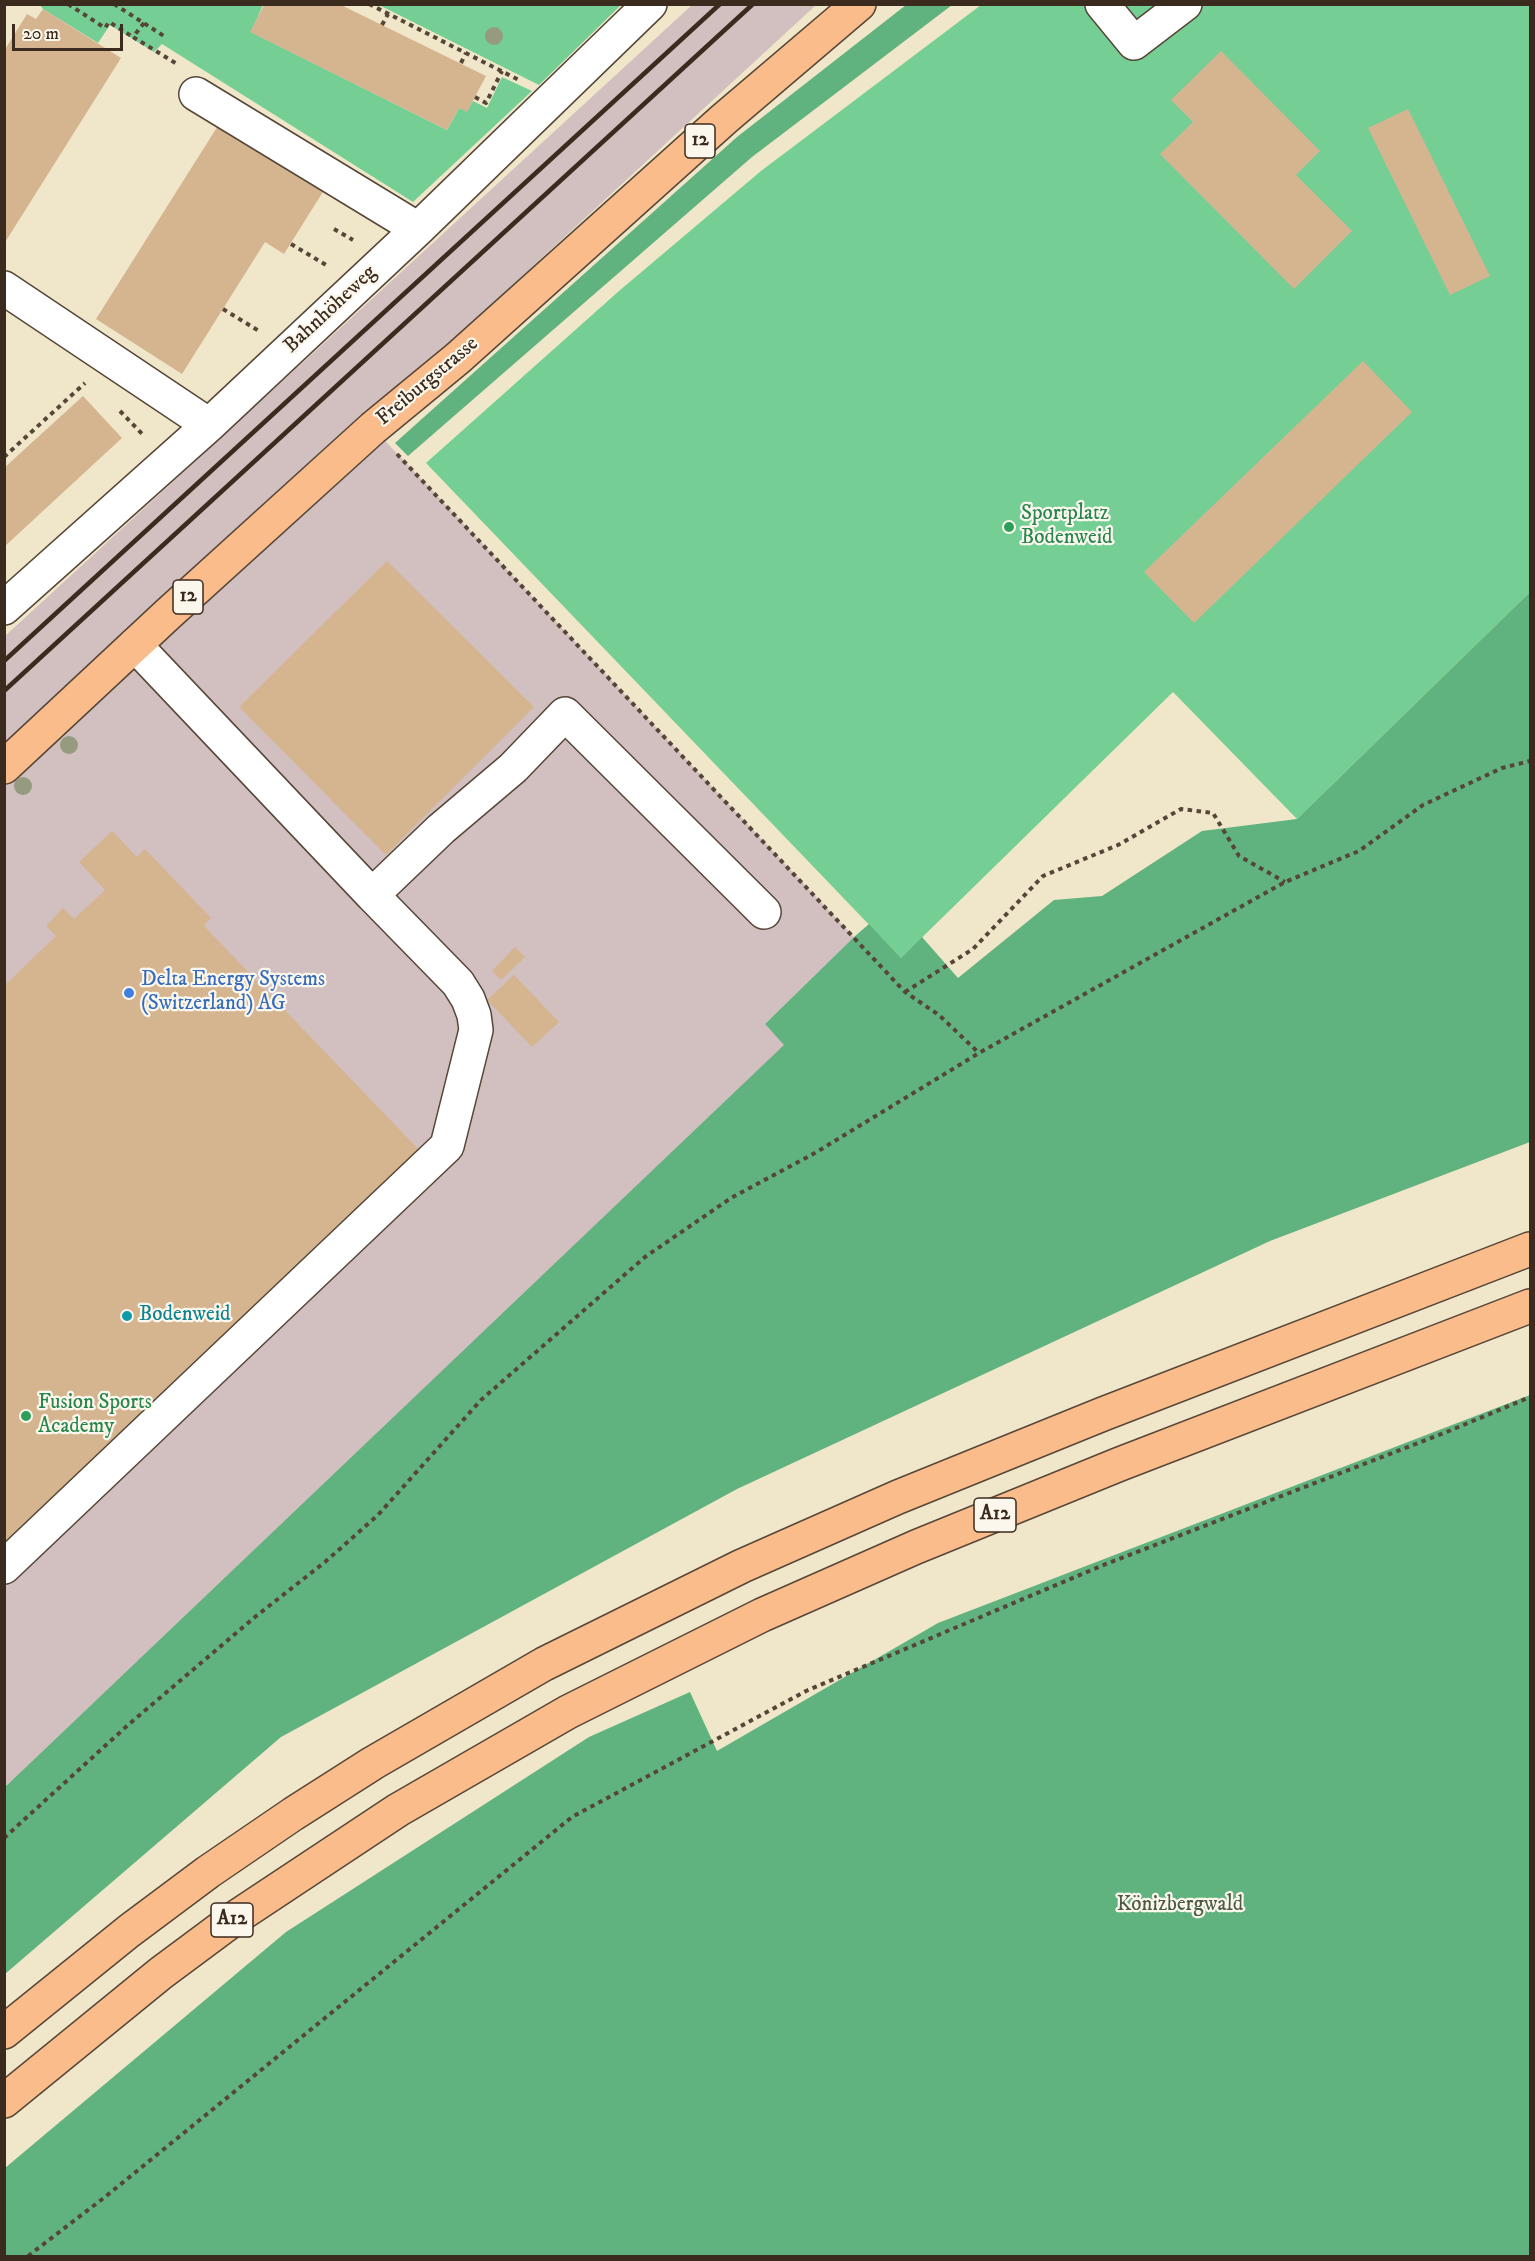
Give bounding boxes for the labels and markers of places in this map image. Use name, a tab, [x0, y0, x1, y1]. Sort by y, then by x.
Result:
place label: Sportplatz Bodenweid	[1021, 502, 1113, 552]
marker: Sportplatz Bodenweid	[1002, 520, 1016, 534]
place label: Delta Energy Systems (Switzerland) AG	[141, 968, 325, 1018]
marker: Delta Energy Systems (Switzerland) AG	[122, 986, 136, 1000]
place label: Bodenweid	[139, 1303, 231, 1329]
marker: Bodenweid	[120, 1309, 134, 1323]
place label: Fusion Sports Academy	[38, 1391, 152, 1441]
marker: Fusion Sports Academy	[19, 1409, 33, 1423]

